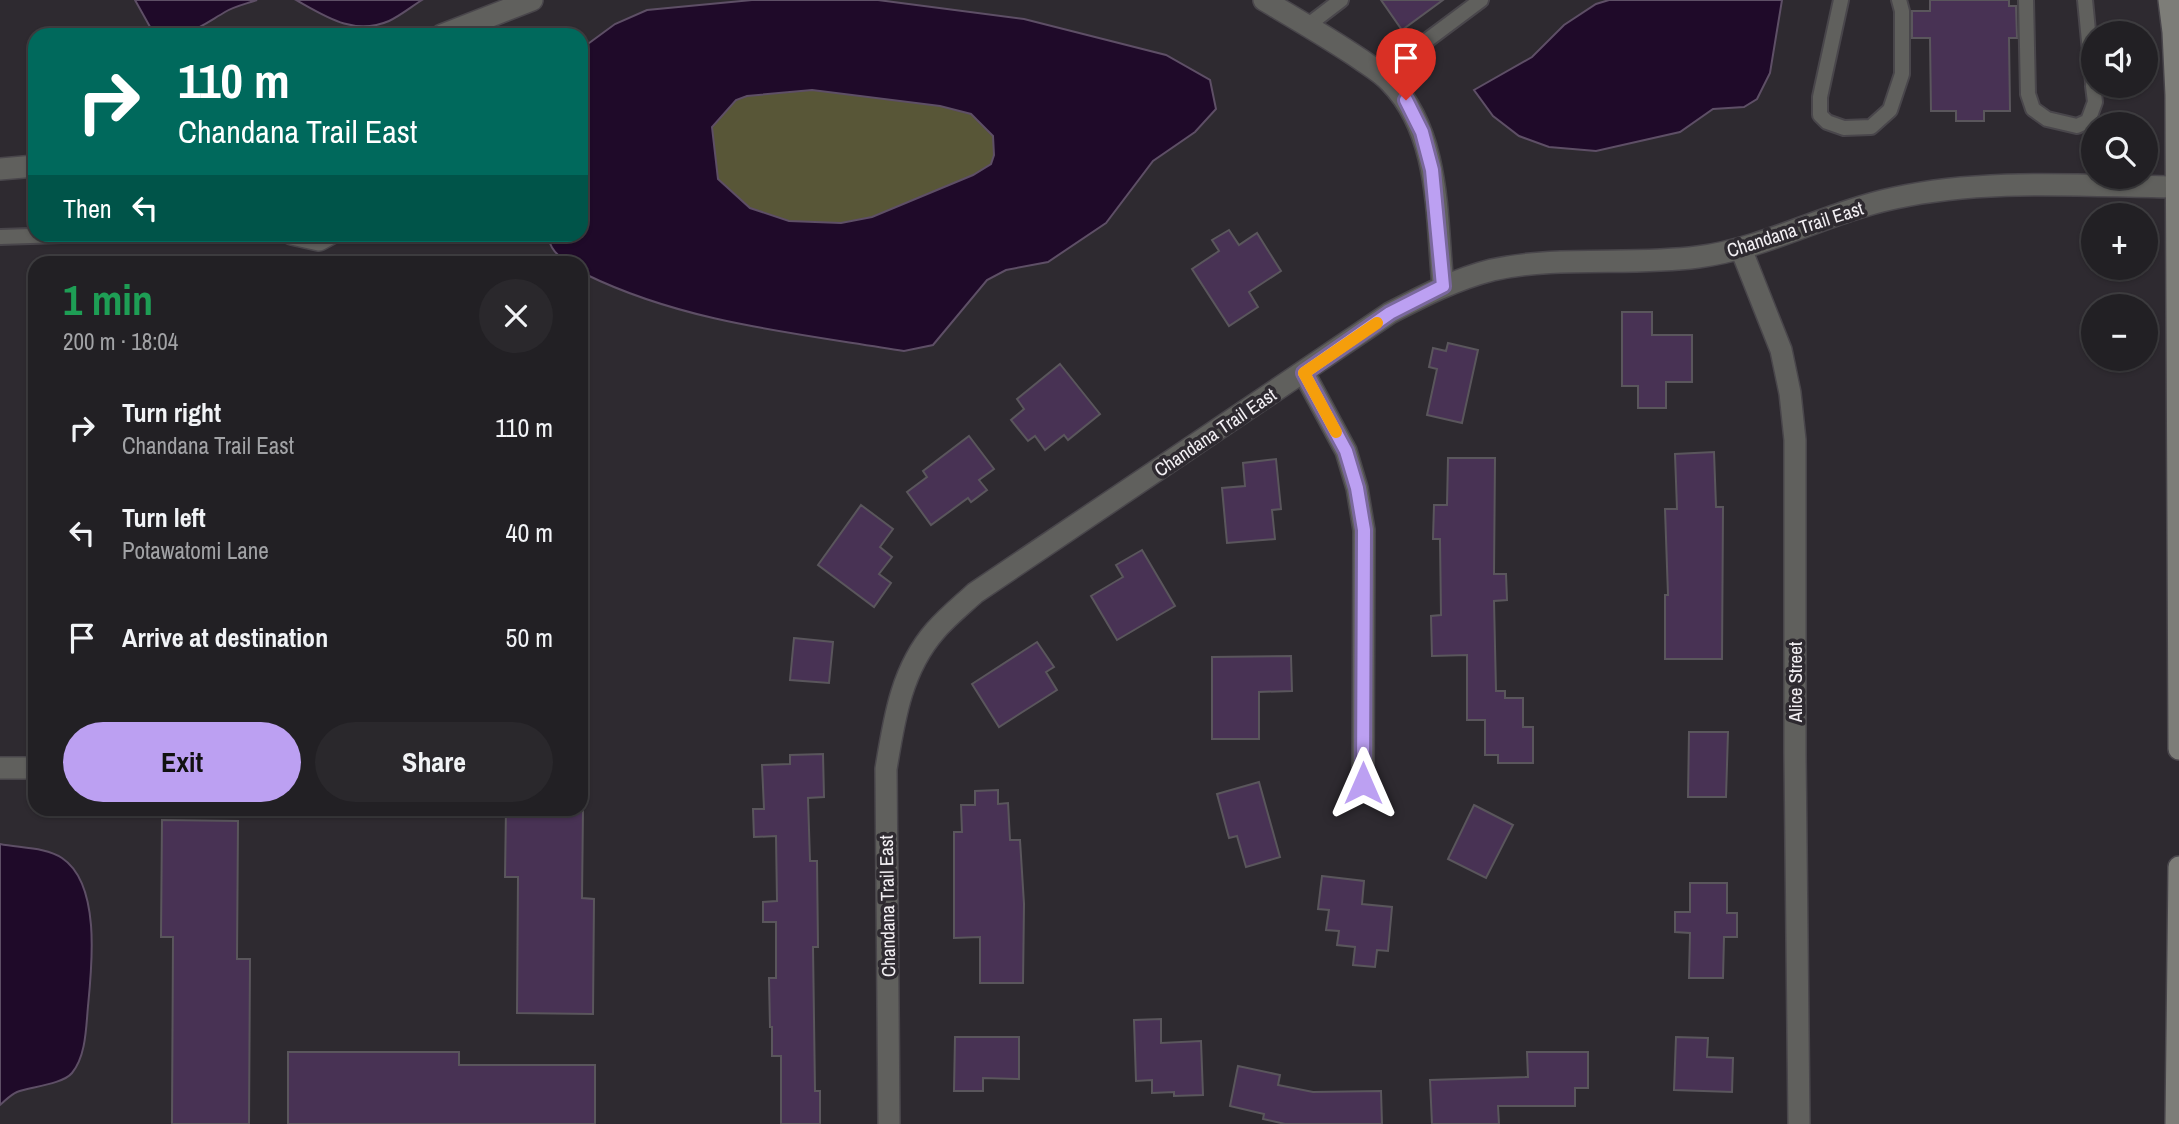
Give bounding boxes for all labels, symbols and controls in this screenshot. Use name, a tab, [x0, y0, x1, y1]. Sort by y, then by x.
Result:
map controls	[2081, 21, 2158, 371]
button: sound	[2081, 21, 2158, 98]
pin	[1376, 28, 1436, 100]
icon: arrive	[1387, 39, 1425, 77]
text: 110 m	[178, 47, 290, 113]
icon: right	[63, 56, 154, 147]
text: Chandana Trail East	[178, 110, 417, 153]
button: search	[2081, 112, 2158, 189]
icon: left	[126, 189, 164, 227]
text: Then	[63, 191, 112, 226]
street label: Chandana Trail East	[1723, 194, 1867, 263]
button: +	[2081, 203, 2158, 280]
text: 1 min	[63, 272, 153, 328]
button: close	[479, 279, 553, 353]
button: −	[2081, 294, 2158, 371]
text: 200 m · 18:04	[63, 326, 178, 357]
street label: Chandana Trail East	[1149, 381, 1282, 483]
text: Turn right	[122, 395, 221, 430]
icon: right	[63, 409, 101, 447]
text: 110 m	[495, 410, 553, 445]
text: Chandana Trail East	[122, 430, 294, 461]
text: Turn left	[122, 500, 206, 535]
icon: left	[63, 514, 101, 552]
text: 40 m	[506, 515, 553, 550]
text: Potawatomi Lane	[122, 535, 269, 566]
icon: arrive	[63, 619, 101, 657]
text: Arrive at destination	[122, 620, 328, 655]
text: 50 m	[506, 620, 553, 655]
street label: Alice Street	[1782, 641, 1808, 723]
button: Exit	[63, 722, 301, 802]
button: Share	[315, 722, 553, 802]
position arrow	[1326, 746, 1400, 820]
street label: Chandana Trail East	[873, 834, 901, 977]

